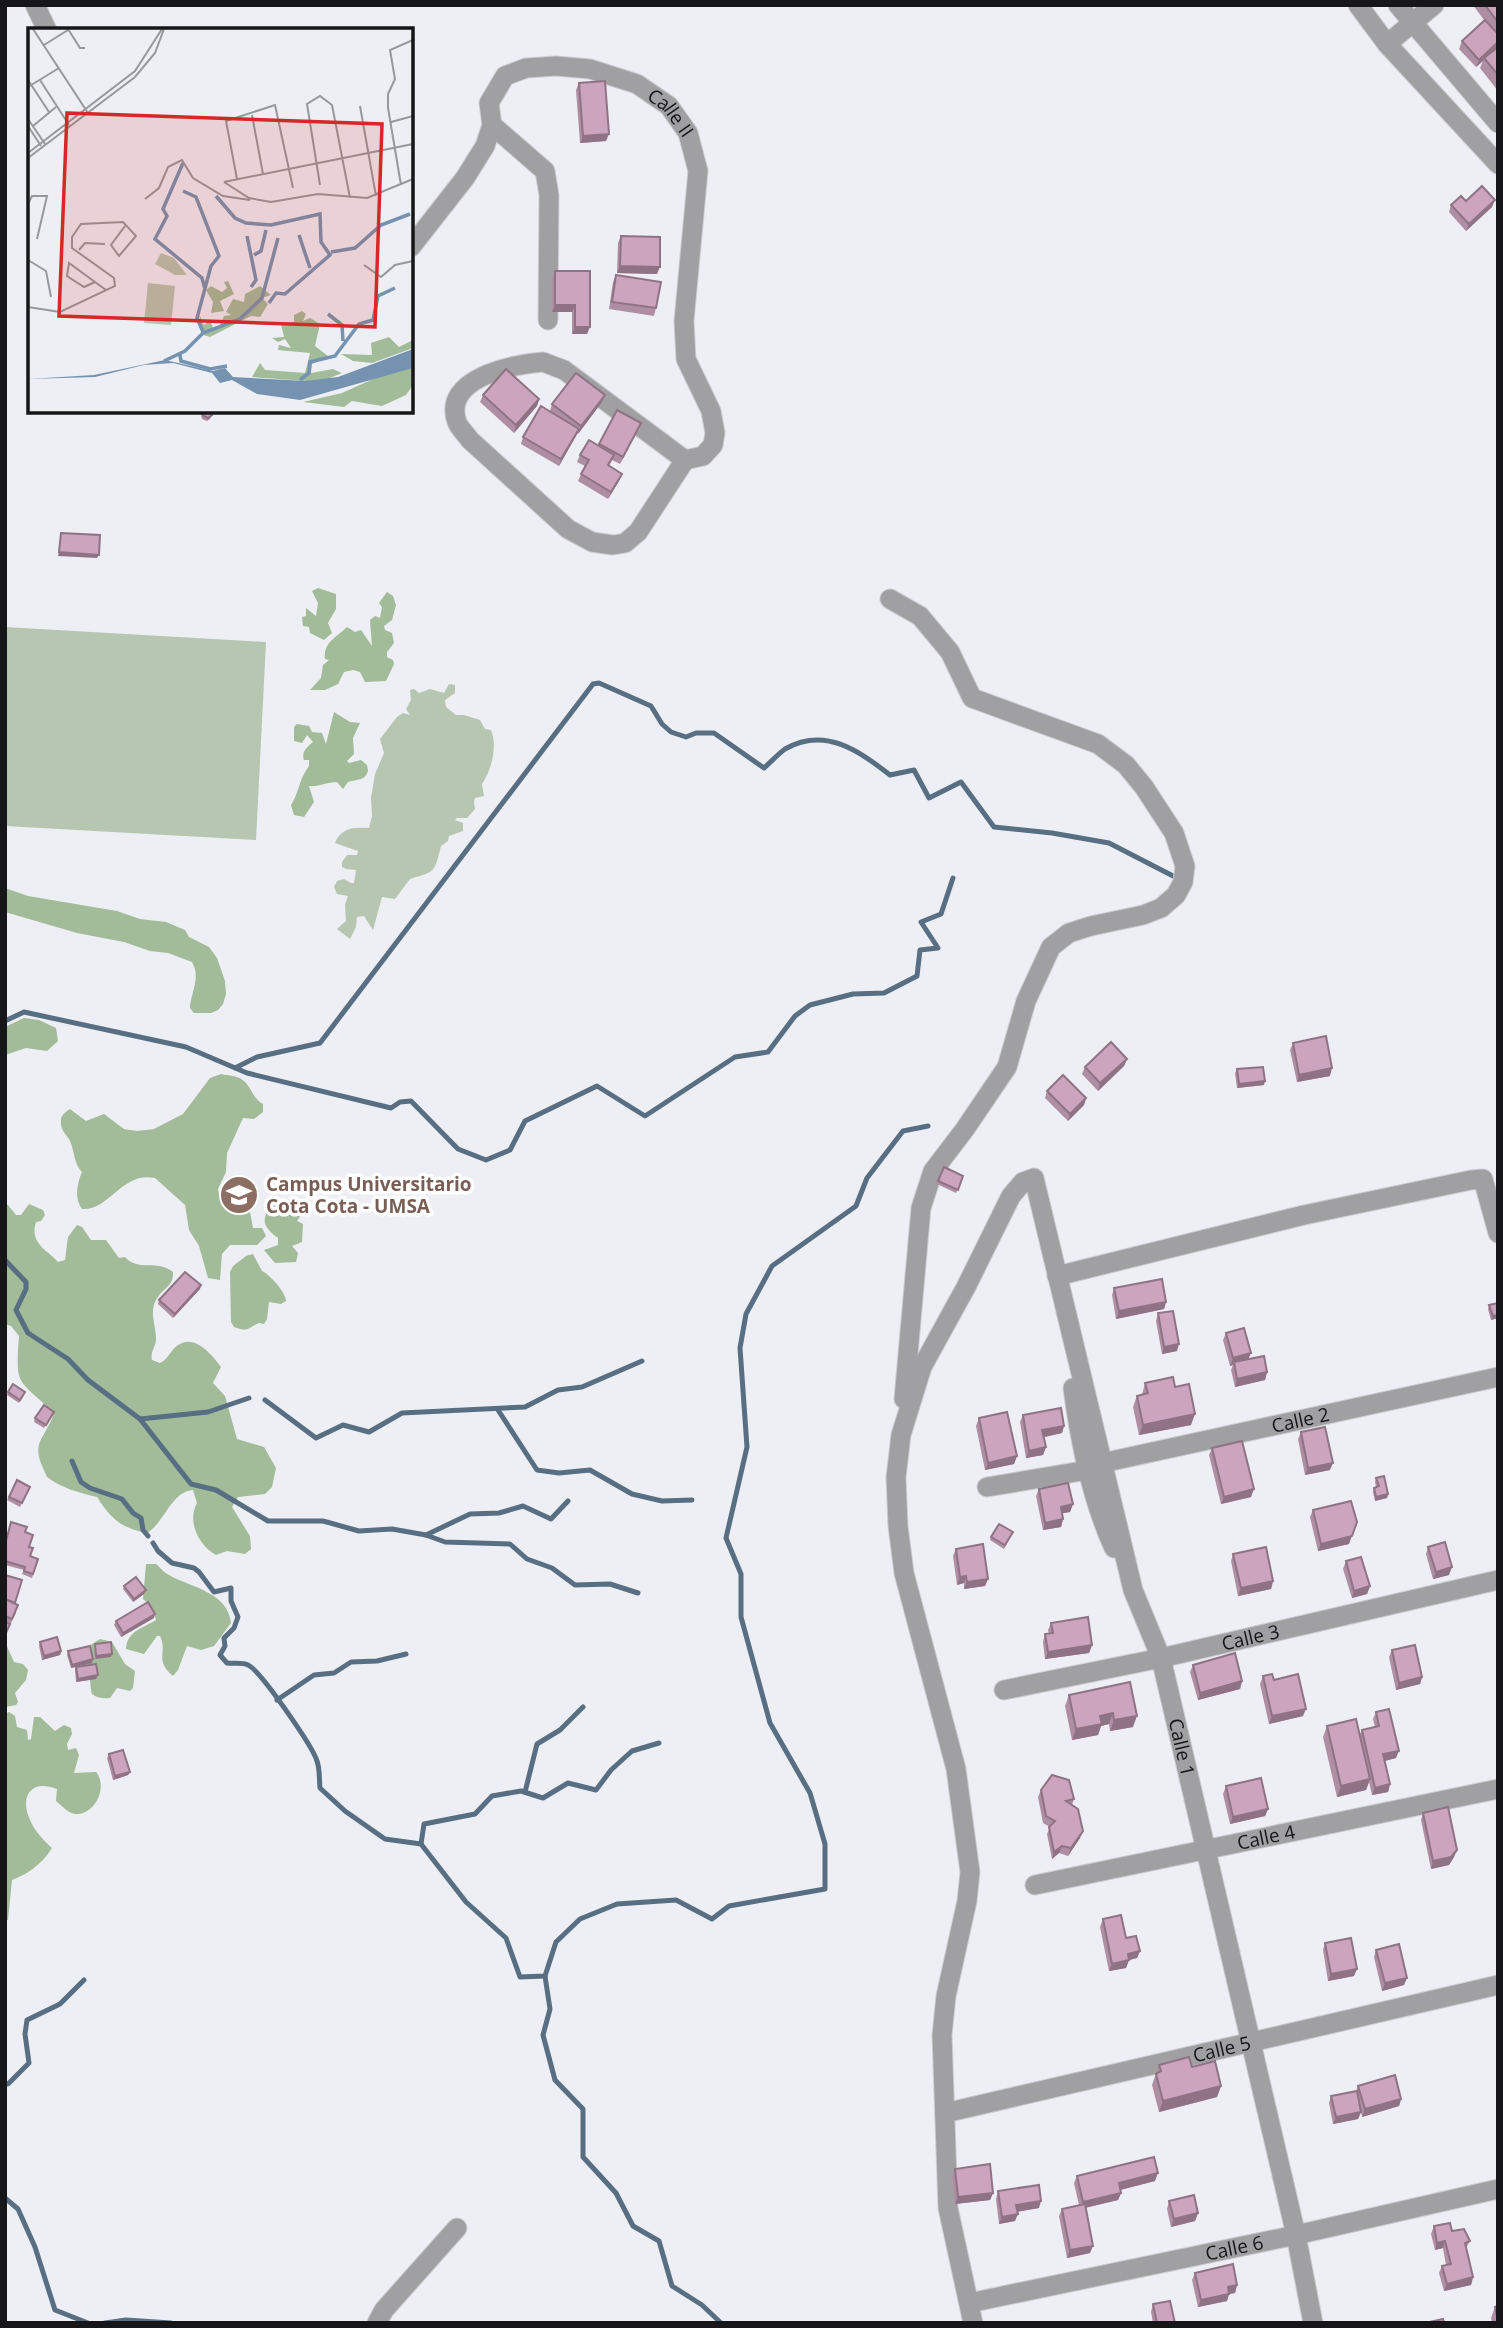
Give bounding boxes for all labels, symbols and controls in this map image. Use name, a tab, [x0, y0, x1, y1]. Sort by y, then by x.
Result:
inset map	[28, 28, 413, 413]
street label: Calle II	[643, 82, 700, 142]
place label: Campus Universitario Cota Cota - UMSA	[266, 1171, 472, 1219]
school or university icon: Campus Universitario Cota Cota - UMSA	[218, 1174, 260, 1216]
street label: Calle 2	[1269, 1401, 1332, 1439]
street label: Calle 3	[1219, 1618, 1282, 1657]
street label: Calle 1	[1163, 1716, 1201, 1779]
street label: Calle 4	[1235, 1818, 1298, 1856]
street label: Calle 5	[1190, 2030, 1253, 2068]
street label: Calle 6	[1203, 2229, 1266, 2267]

